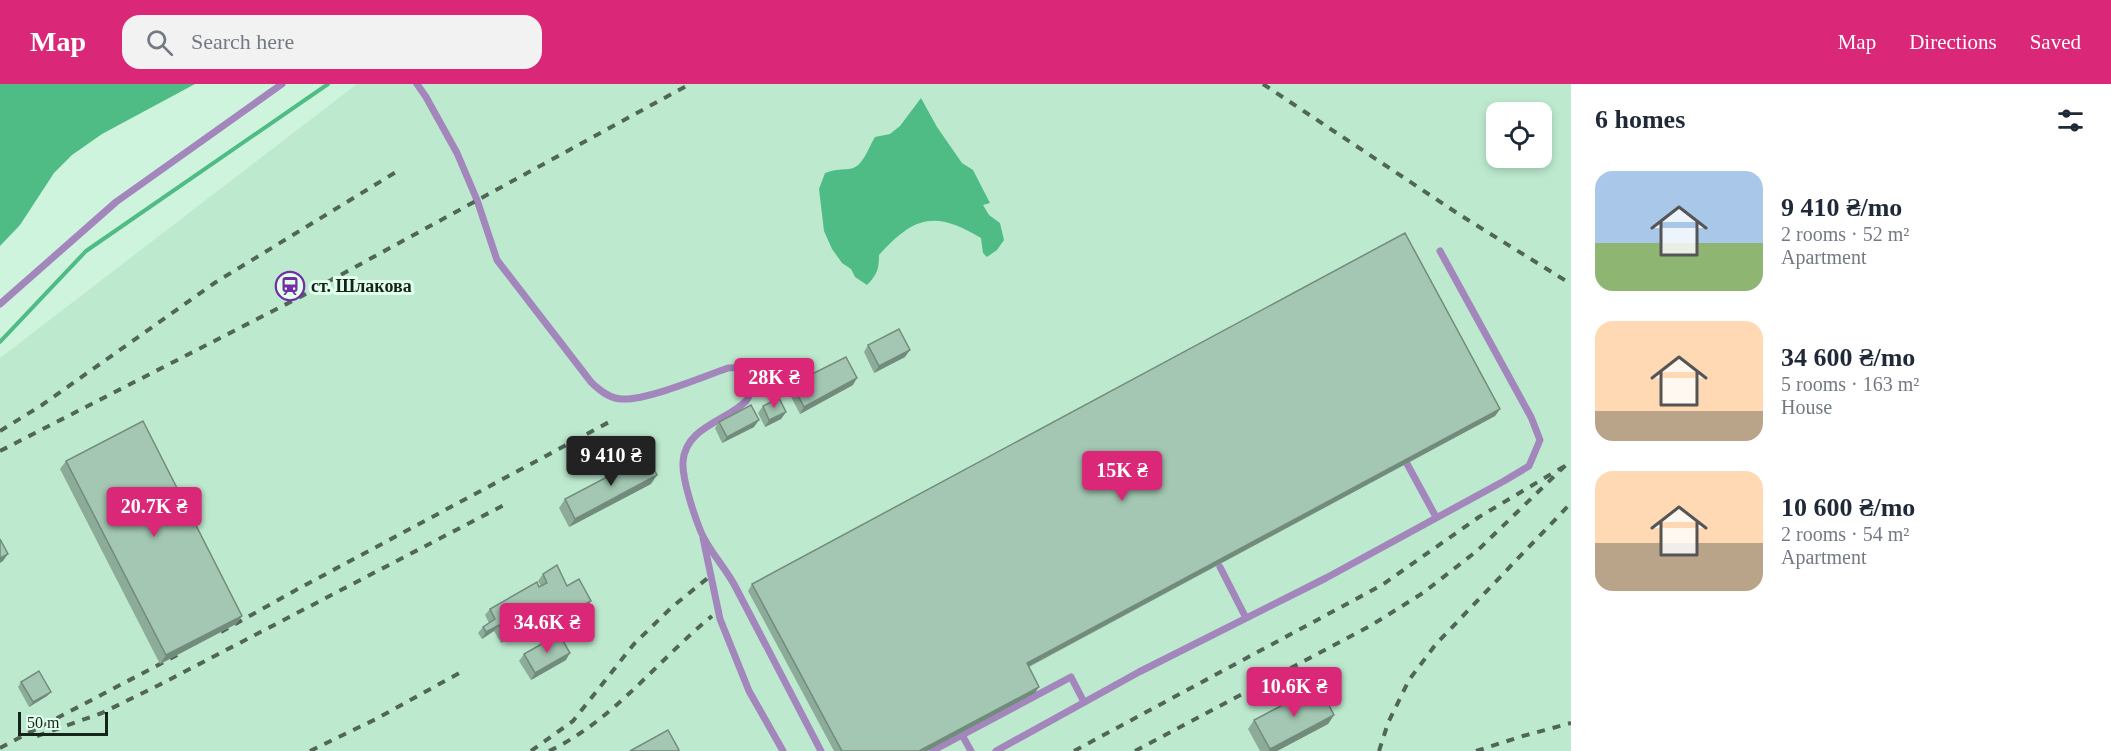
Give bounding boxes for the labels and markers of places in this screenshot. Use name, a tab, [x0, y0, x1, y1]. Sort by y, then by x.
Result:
station icon: ст. Шлакова	[274, 270, 306, 302]
place label: ст. Шлакова	[311, 276, 412, 296]
pin: 28K ₴	[732, 358, 816, 409]
pin: 9 410 ₴	[556, 436, 666, 487]
pin: 15K ₴	[1080, 451, 1164, 502]
pin: 20.7K ₴	[99, 487, 209, 538]
pin: 34.6K ₴	[492, 603, 602, 654]
pin: 10.6K ₴	[1239, 667, 1349, 718]

